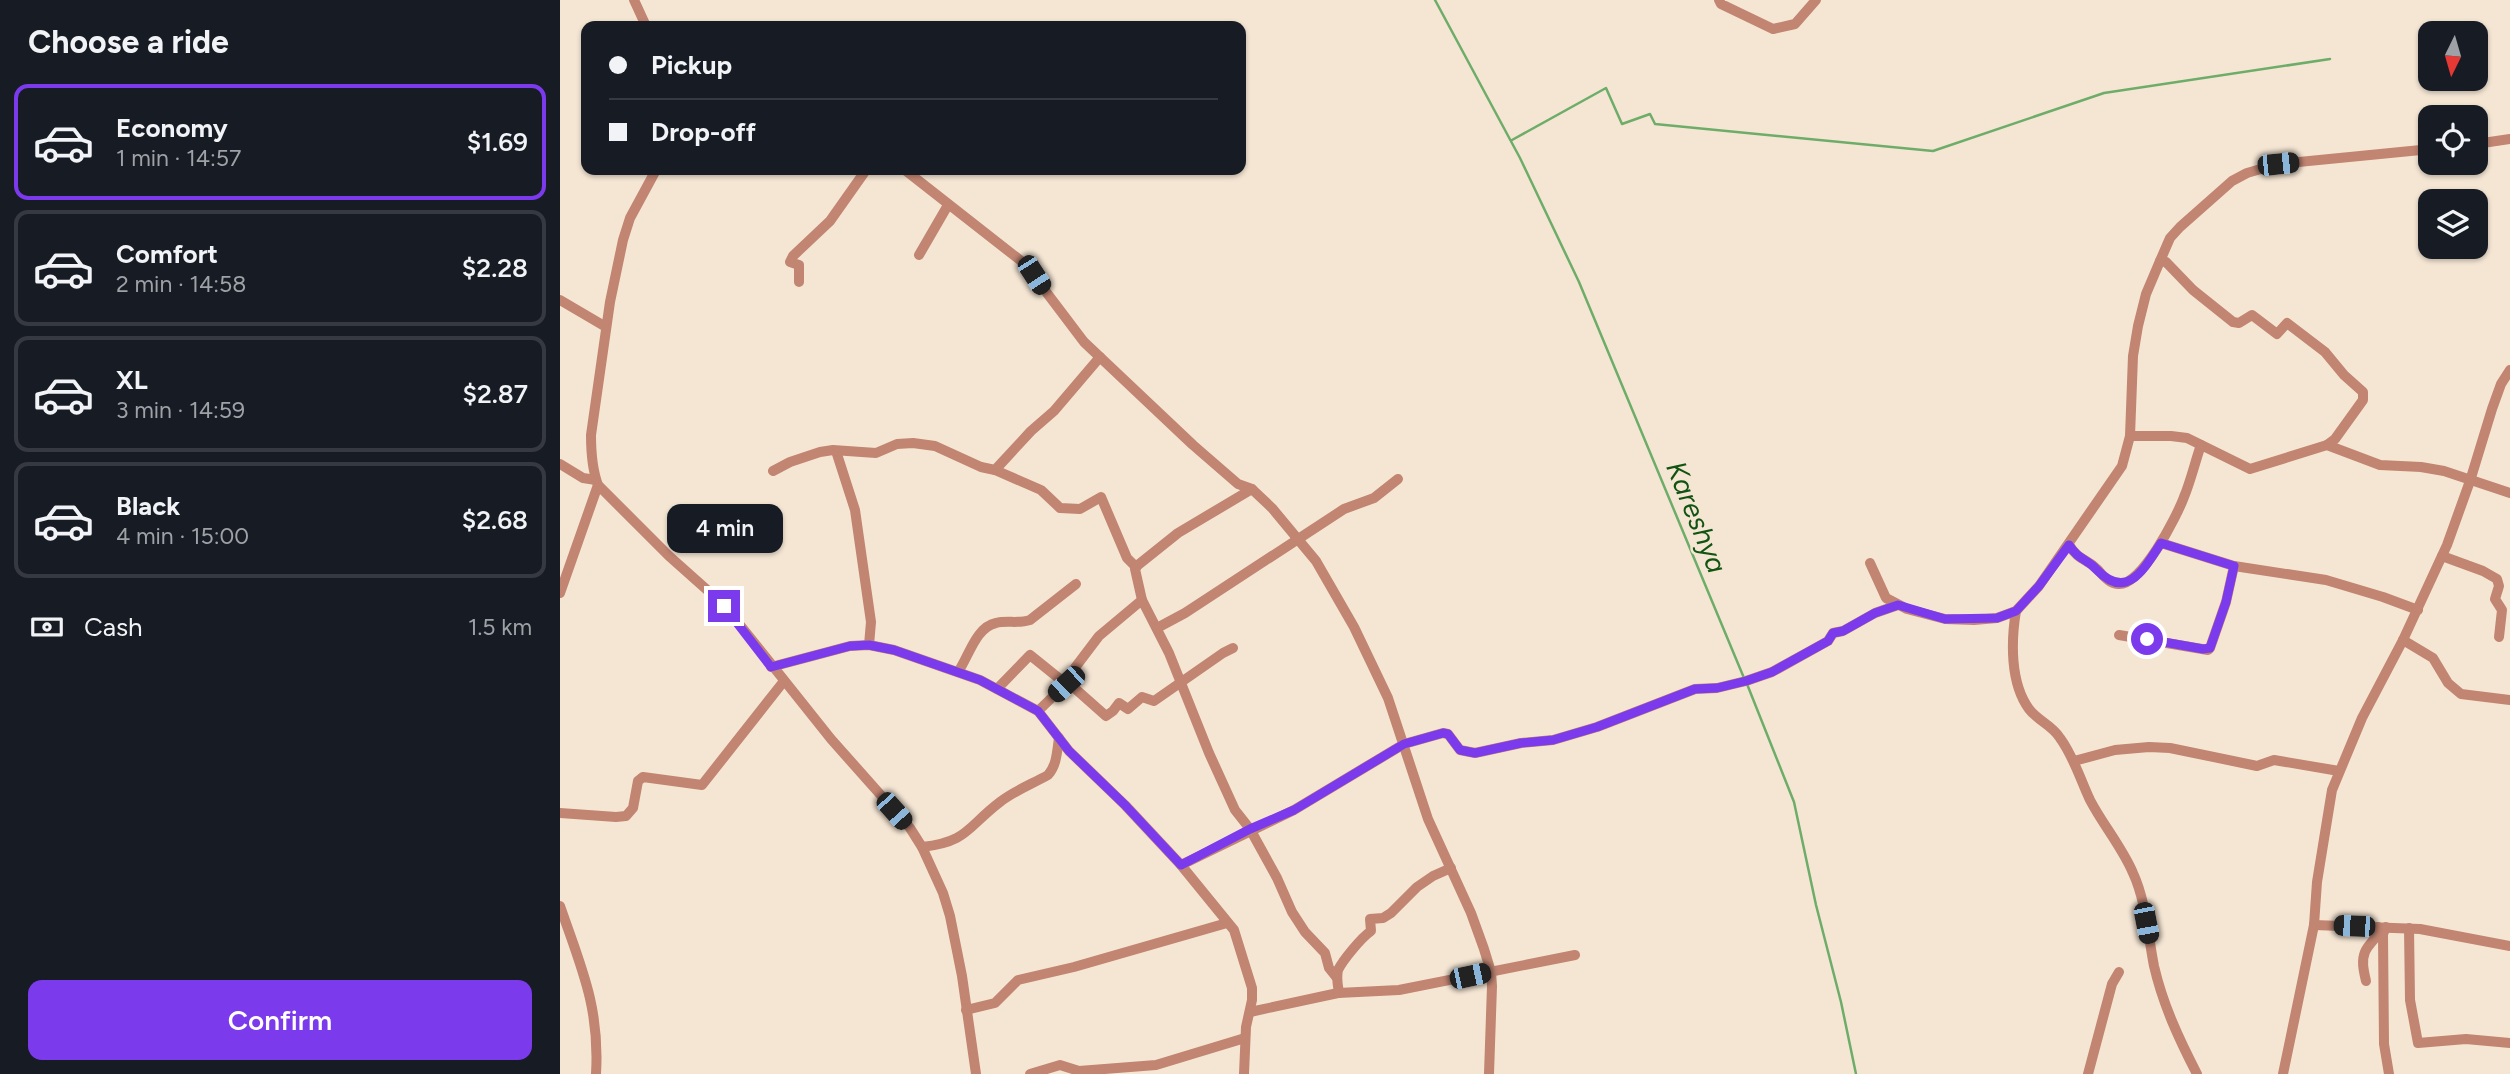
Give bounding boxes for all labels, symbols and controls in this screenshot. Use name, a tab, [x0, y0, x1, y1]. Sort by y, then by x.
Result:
north arrow	[2418, 21, 2488, 91]
map controls	[2418, 21, 2488, 259]
text: Choose a ride	[28, 23, 229, 61]
text: Pickup	[651, 49, 732, 81]
button: locate	[2418, 105, 2488, 175]
icon: car	[32, 111, 95, 174]
text: Economy	[116, 112, 228, 144]
text: Drop-off	[651, 116, 756, 148]
text: $1.69	[467, 126, 528, 158]
text: 1 min · 14:57	[116, 144, 241, 172]
car	[2257, 151, 2300, 177]
button: layers	[2418, 189, 2488, 259]
icon: car	[32, 237, 95, 300]
text: Comfort	[116, 238, 218, 270]
text: $2.28	[462, 252, 528, 284]
car	[1014, 252, 1055, 298]
text: 2 min · 14:58	[116, 270, 246, 298]
icon: car	[32, 363, 95, 426]
text: XL	[116, 364, 148, 396]
text: $2.87	[462, 378, 528, 410]
text: 3 min · 14:59	[116, 396, 245, 424]
water label: Kareshya	[1659, 456, 1735, 578]
icon: car	[32, 489, 95, 552]
text: Black	[116, 490, 180, 522]
text: $2.68	[462, 504, 528, 536]
callout: 4 min	[666, 504, 782, 554]
text: 4 min	[696, 514, 754, 542]
text: 4 min · 15:00	[116, 522, 249, 550]
route end	[708, 590, 740, 622]
icon: cash	[28, 608, 66, 646]
text: Cash	[84, 611, 143, 643]
text: 1.5 km	[468, 613, 532, 641]
route start	[2131, 623, 2163, 655]
car	[1044, 662, 1089, 706]
car	[873, 788, 916, 834]
car	[2132, 900, 2161, 946]
car	[2333, 915, 2376, 937]
car	[1448, 961, 1493, 991]
button: Confirm	[28, 980, 532, 1060]

